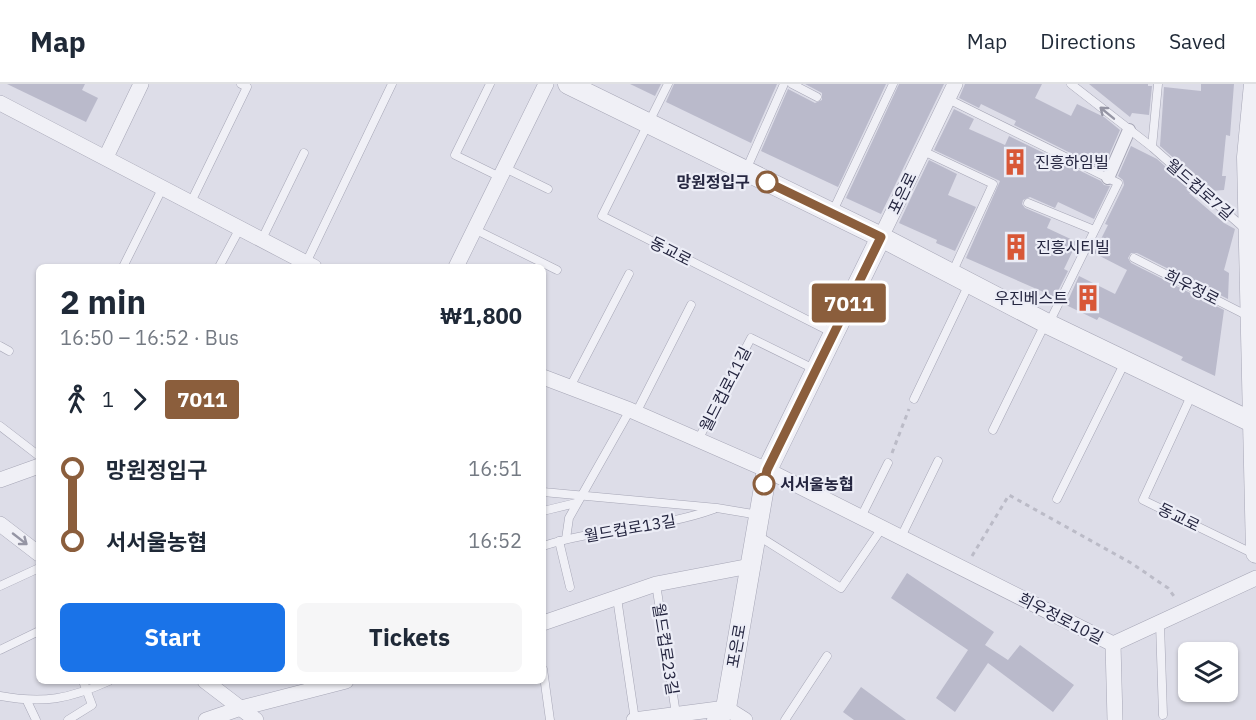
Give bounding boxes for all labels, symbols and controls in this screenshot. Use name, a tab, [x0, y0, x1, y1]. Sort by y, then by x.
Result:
text: Map	[30, 23, 86, 60]
text: Map	[967, 27, 1007, 55]
text: Directions	[1040, 27, 1136, 55]
text: Saved	[1169, 27, 1226, 55]
one-way arrow	[1099, 107, 1115, 120]
building icon: 진흥하임빌	[1000, 147, 1030, 177]
place label: 진흥하임빌	[1035, 152, 1109, 172]
street label: 월드컵로7길	[1162, 154, 1238, 224]
street label: 포은로	[883, 169, 921, 217]
marker: 망원정입구	[756, 171, 778, 193]
place label: 망원정입구	[676, 172, 750, 192]
street label: 동교로	[647, 232, 695, 270]
building icon: 진흥시티빌	[1001, 232, 1031, 262]
place label: 진흥시티빌	[1036, 237, 1110, 257]
street label: 희우정로	[1161, 265, 1223, 309]
text: 2 min	[60, 280, 146, 323]
building icon: 우진베스트	[1073, 283, 1103, 313]
line badge: 7011	[807, 284, 891, 322]
place label: 우진베스트	[994, 288, 1068, 308]
text: 7011	[824, 289, 874, 317]
text: ₩1,800	[440, 301, 522, 330]
text: 16:50 – 16:52 · Bus	[60, 324, 239, 351]
street label: 월드컵로11길	[695, 343, 755, 435]
icon: walk	[60, 383, 93, 416]
icon: forward	[123, 383, 156, 416]
text: 7011	[177, 385, 227, 413]
text: 1	[102, 386, 114, 413]
text: 망원정입구	[106, 455, 207, 484]
text: 16:51	[468, 455, 522, 482]
marker: 서서울농협	[753, 473, 775, 495]
place label: 서서울농협	[780, 474, 854, 494]
street label: 동교로	[1155, 498, 1203, 536]
street label: 월드컵로13길	[583, 510, 677, 546]
text: 서서울농협	[106, 527, 207, 556]
text: 16:52	[468, 527, 522, 554]
one-way arrow	[11, 532, 27, 545]
street label: 희우정로10길	[1015, 588, 1107, 648]
street label: 월드컵로23길	[649, 602, 683, 696]
button: Start	[60, 603, 285, 672]
button: Tickets	[297, 603, 522, 672]
street label: 포은로	[722, 622, 750, 669]
map controls	[1178, 642, 1238, 702]
button: layers	[1178, 642, 1238, 702]

